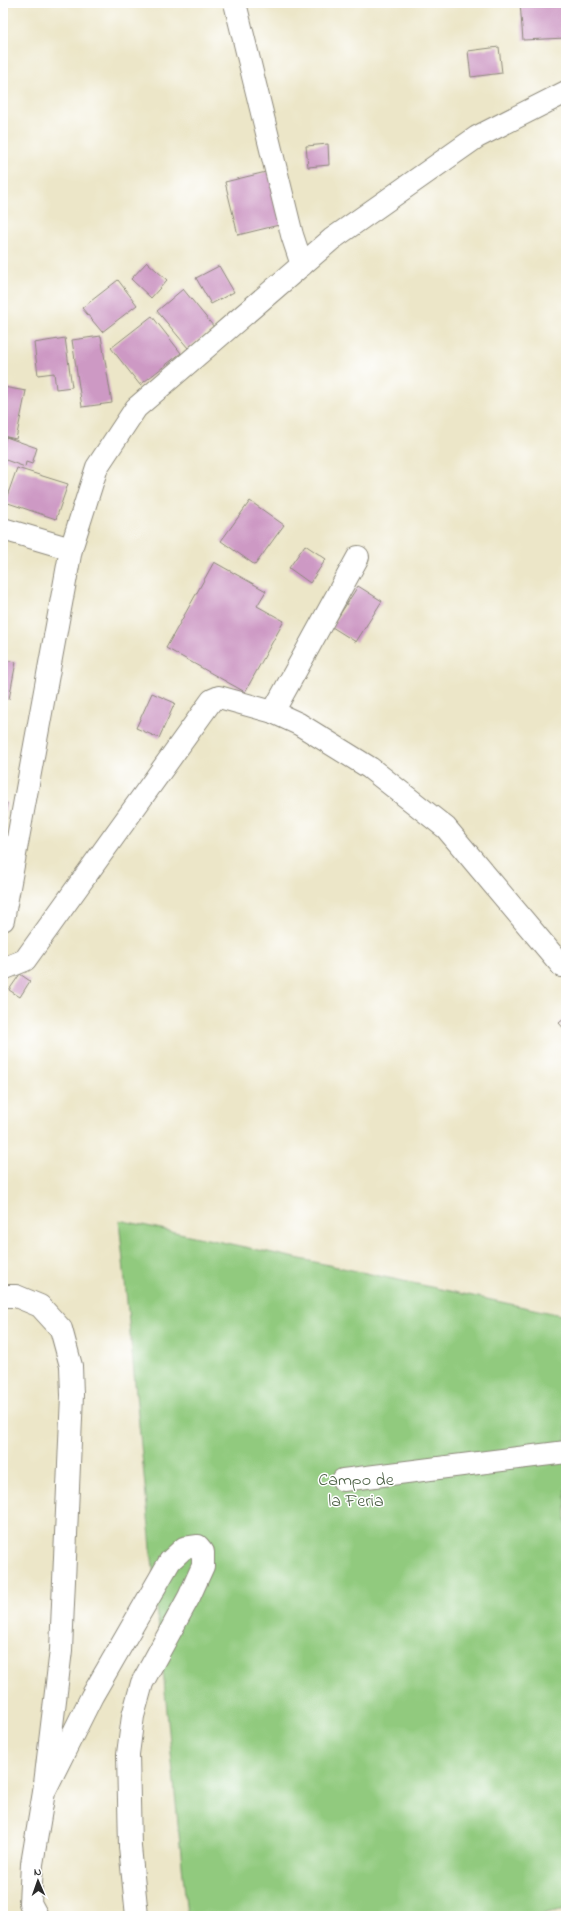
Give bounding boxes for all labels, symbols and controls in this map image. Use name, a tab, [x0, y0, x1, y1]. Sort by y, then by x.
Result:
park label: Campo de la Feria	[318, 1468, 395, 1515]
north arrow	[18, 1861, 58, 1901]
text: N	[34, 1864, 42, 1880]

